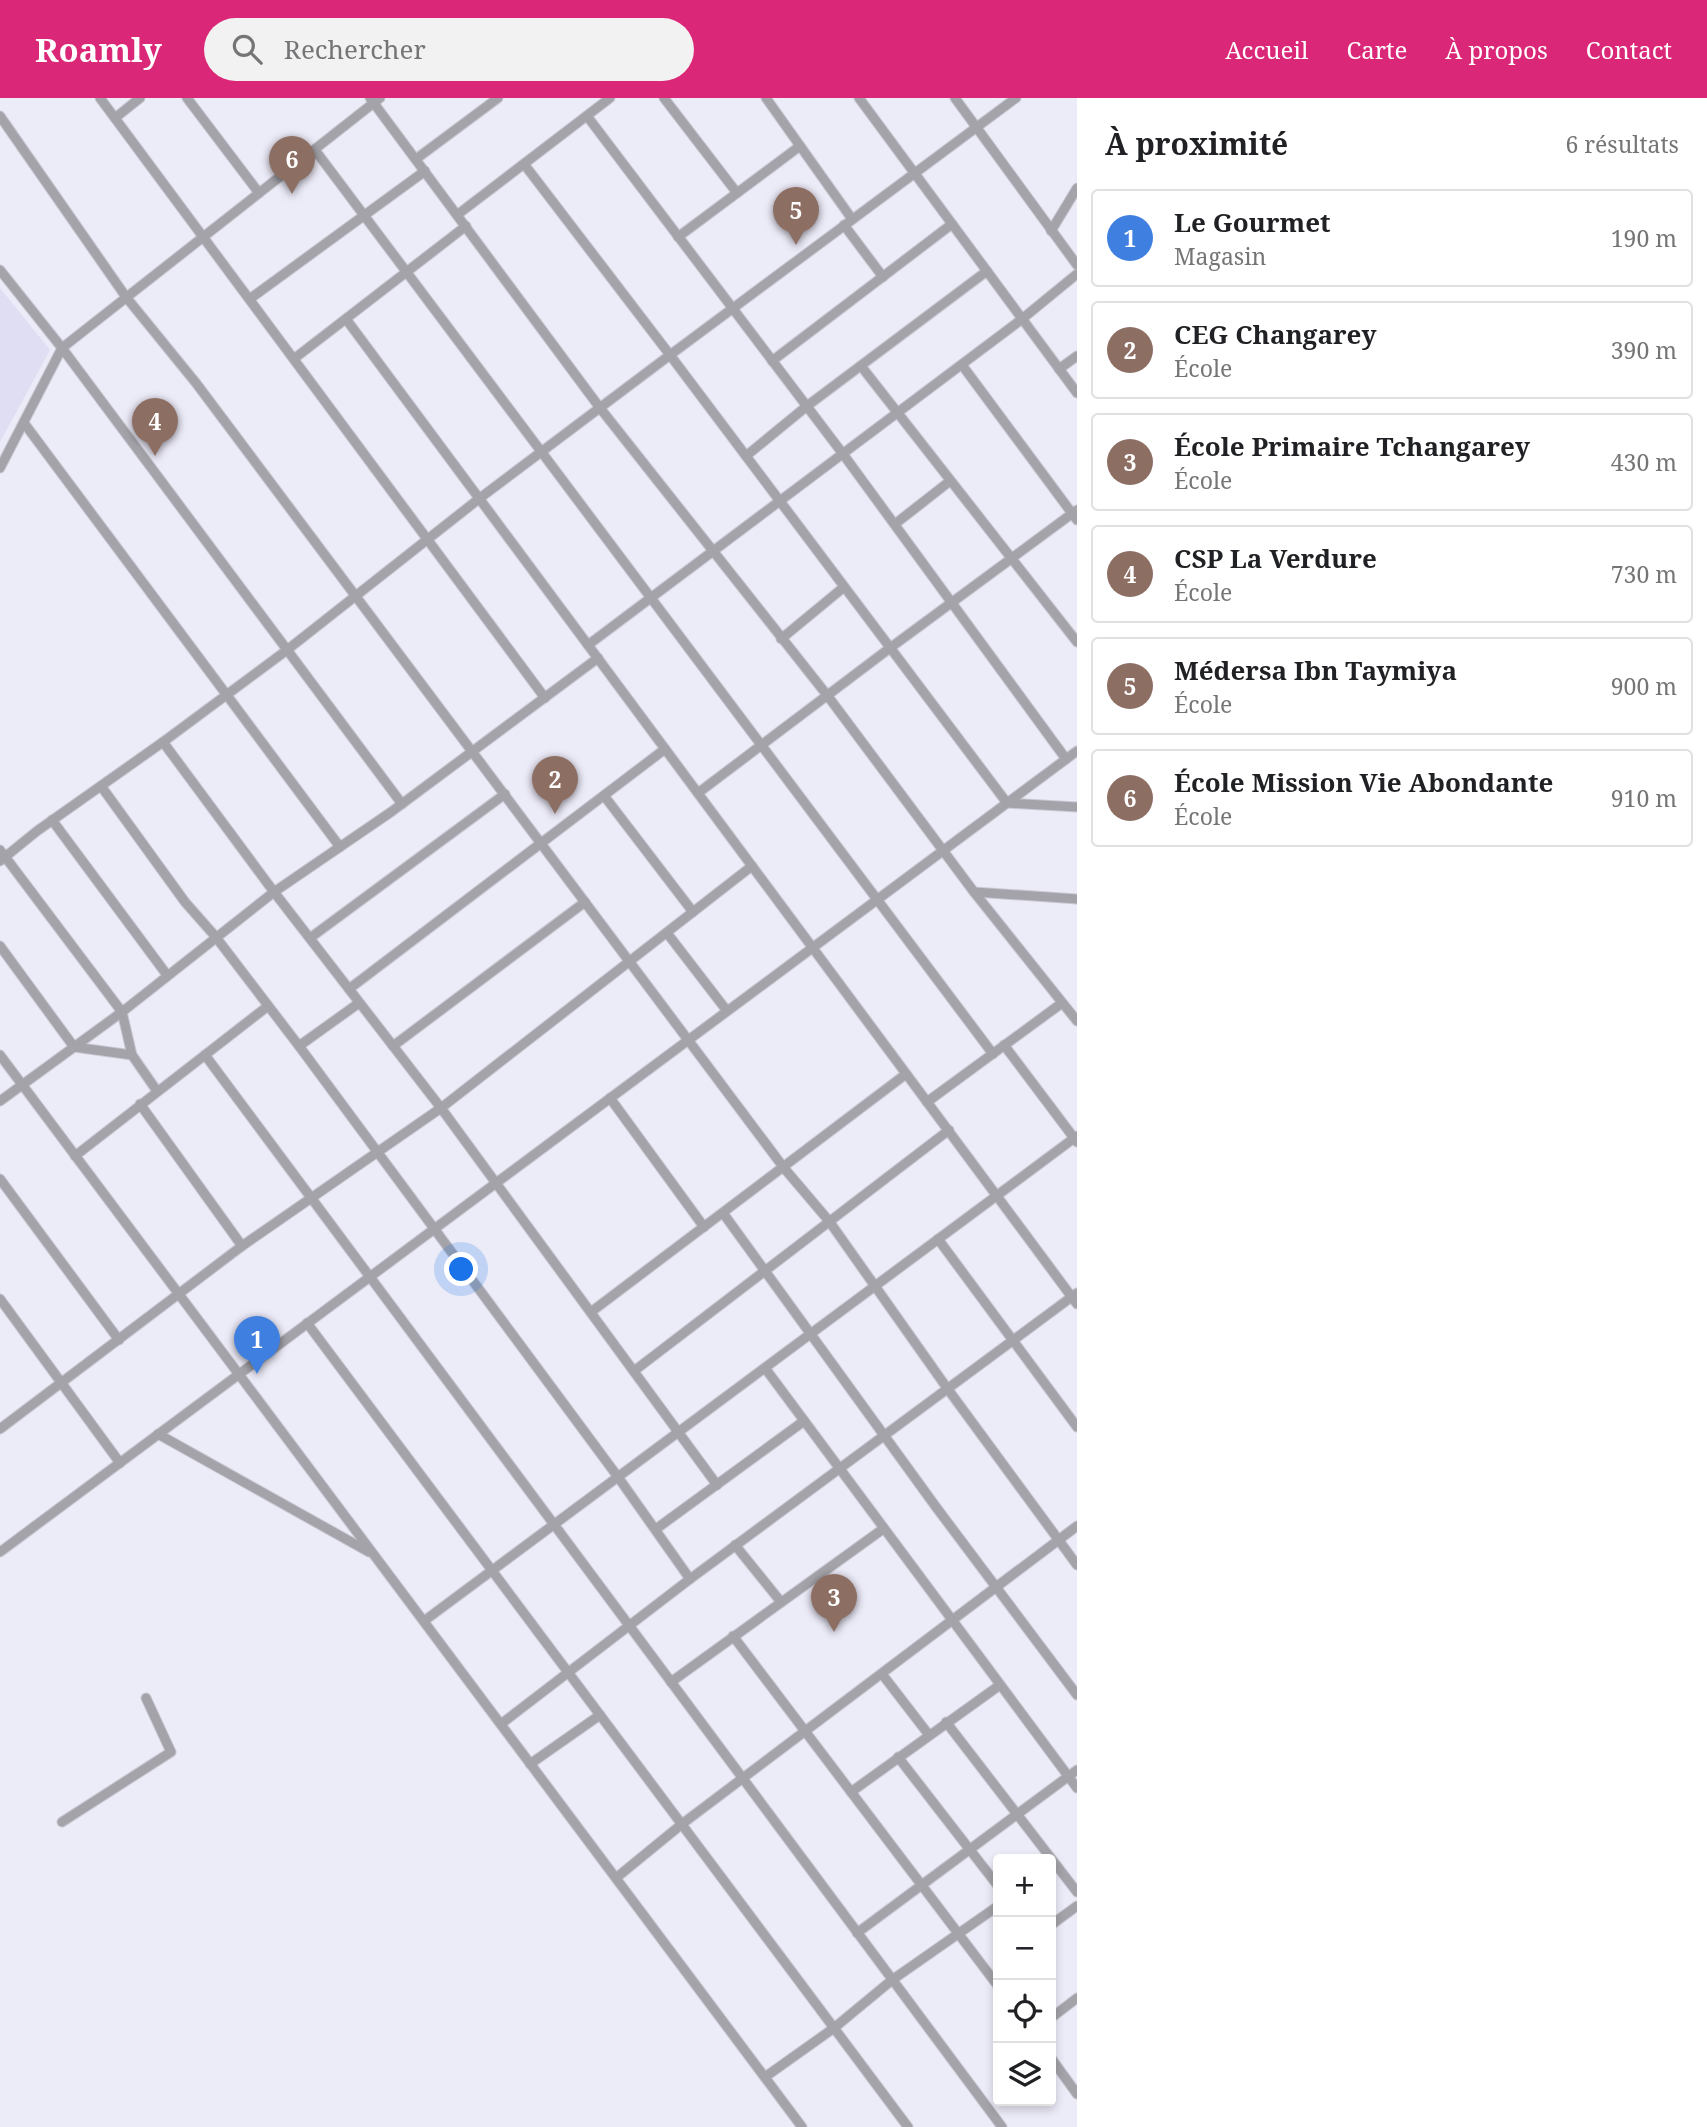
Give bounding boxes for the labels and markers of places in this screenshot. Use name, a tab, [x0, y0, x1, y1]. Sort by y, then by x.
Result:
pin: 6	[269, 136, 315, 194]
pin: 5	[773, 187, 819, 245]
pin: 4	[132, 398, 178, 456]
pin: 2	[532, 756, 578, 814]
pin: 1	[234, 1316, 280, 1374]
pin: 3	[811, 1574, 857, 1632]

